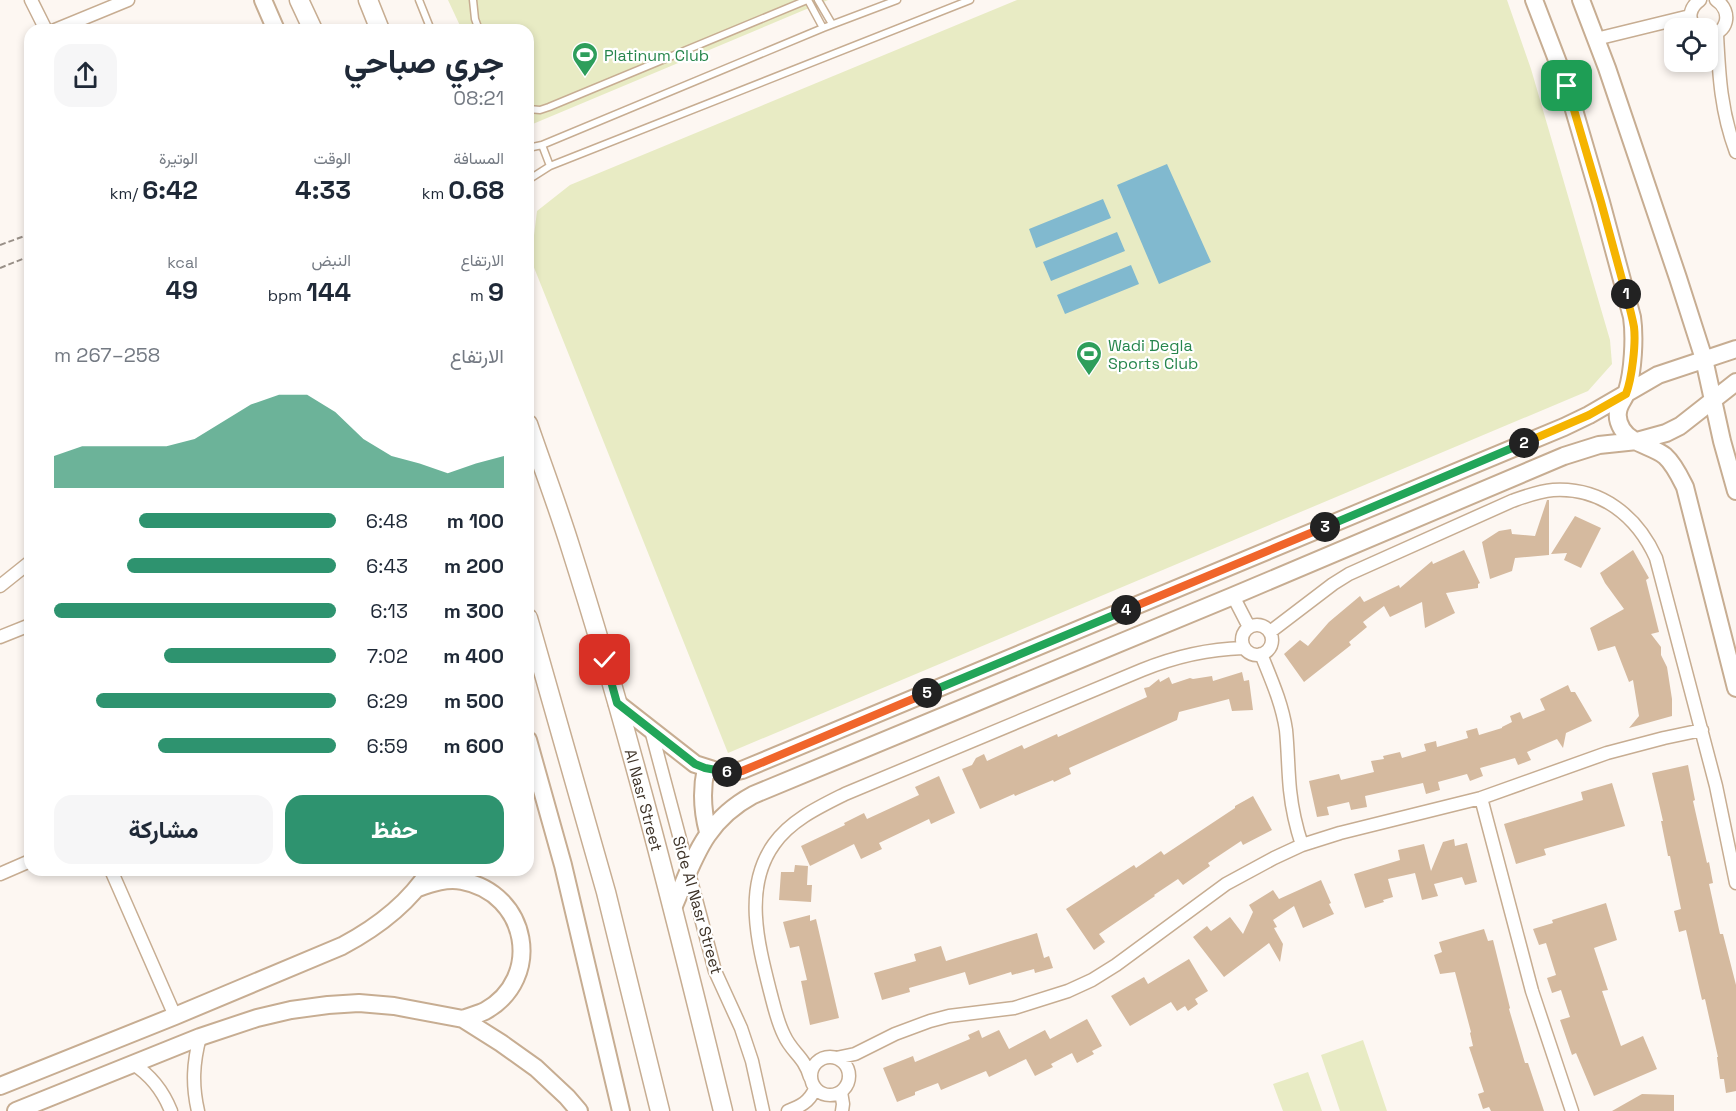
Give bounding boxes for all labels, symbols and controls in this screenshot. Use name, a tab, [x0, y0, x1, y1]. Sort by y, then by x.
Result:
map controls	[1664, 18, 1718, 72]
button: locate	[1664, 18, 1718, 72]
sports icon: Platinum Club	[570, 40, 600, 78]
text: جري صباحي	[344, 41, 504, 83]
button: share	[54, 44, 117, 107]
place label: Platinum Club	[604, 45, 709, 66]
pin	[1541, 60, 1592, 111]
icon: arrive	[1550, 69, 1583, 102]
text: 08:21	[453, 85, 504, 111]
text: الوتيرة	[159, 148, 198, 169]
text: الوقت	[313, 148, 351, 169]
text: المسافة	[453, 148, 504, 169]
text: 6:42	[142, 173, 198, 207]
text: 4:33	[295, 173, 351, 207]
text: 0.68	[448, 173, 504, 207]
text: /km	[110, 183, 142, 204]
text: km	[422, 183, 448, 204]
text: النبض	[311, 250, 351, 271]
text: الارتفاع	[461, 250, 504, 271]
text: kcal	[167, 252, 198, 273]
text: 49	[165, 273, 198, 307]
text: 144	[306, 275, 351, 309]
text: 9	[488, 275, 504, 309]
pin: 1	[1611, 279, 1641, 309]
text: 1	[1622, 283, 1630, 304]
text: bpm	[268, 285, 306, 306]
text: m	[470, 285, 488, 306]
place label: Wadi Degla Sports Club	[1108, 335, 1198, 374]
sports icon: Wadi Degla Sports Club	[1074, 339, 1104, 377]
text: 258–267 m	[54, 342, 160, 368]
text: الارتفاع	[450, 343, 504, 369]
pin: 2	[1509, 428, 1539, 458]
text: 2	[1519, 432, 1529, 453]
text: 6:48	[366, 508, 408, 534]
text: 100 m	[447, 508, 504, 534]
pin: 3	[1310, 512, 1340, 542]
text: 3	[1320, 516, 1330, 537]
text: 6:43	[366, 553, 408, 579]
text: 200 m	[444, 553, 504, 579]
pin: 4	[1111, 595, 1141, 625]
text: 6:13	[370, 598, 408, 624]
text: 300 m	[444, 598, 504, 624]
text: 4	[1121, 599, 1131, 620]
pin	[579, 634, 630, 685]
text: 7:02	[367, 643, 408, 669]
text: 400 m	[443, 643, 504, 669]
icon: check	[588, 643, 621, 676]
pin: 5	[912, 678, 942, 708]
text: 5	[922, 682, 932, 703]
text: 6:29	[366, 688, 408, 714]
text: 500 m	[444, 688, 504, 714]
text: 6:59	[366, 733, 408, 759]
text: 600 m	[444, 733, 504, 759]
street label: Al Nasr Street	[620, 747, 667, 854]
pin: 6	[712, 757, 742, 787]
text: 6	[722, 761, 732, 782]
button: مشاركة	[54, 795, 273, 864]
button: حفظ	[285, 795, 504, 864]
street label: Side Al Nasr Street	[668, 834, 727, 977]

